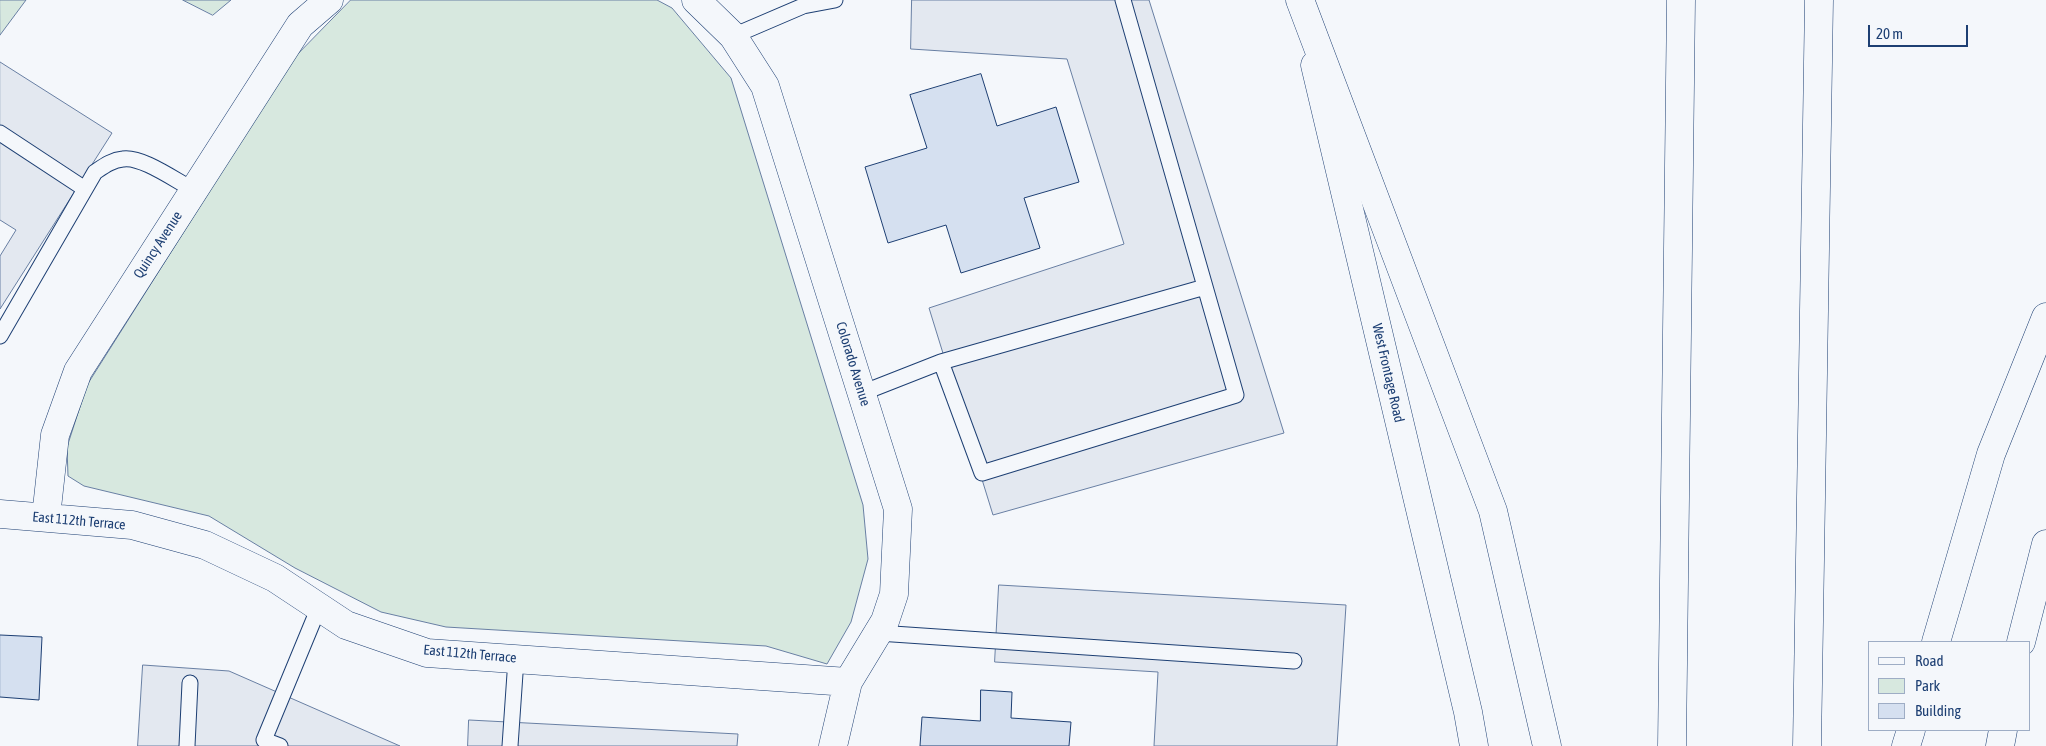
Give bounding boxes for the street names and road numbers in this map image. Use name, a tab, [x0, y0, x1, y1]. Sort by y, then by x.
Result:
street label: Quincy Avenue	[130, 208, 186, 282]
street label: Colorado Avenue	[832, 320, 874, 408]
street label: West Frontage Road	[1368, 322, 1408, 424]
street label: East 112th Terrace	[32, 509, 126, 533]
street label: East 112th Terrace	[423, 642, 517, 666]

